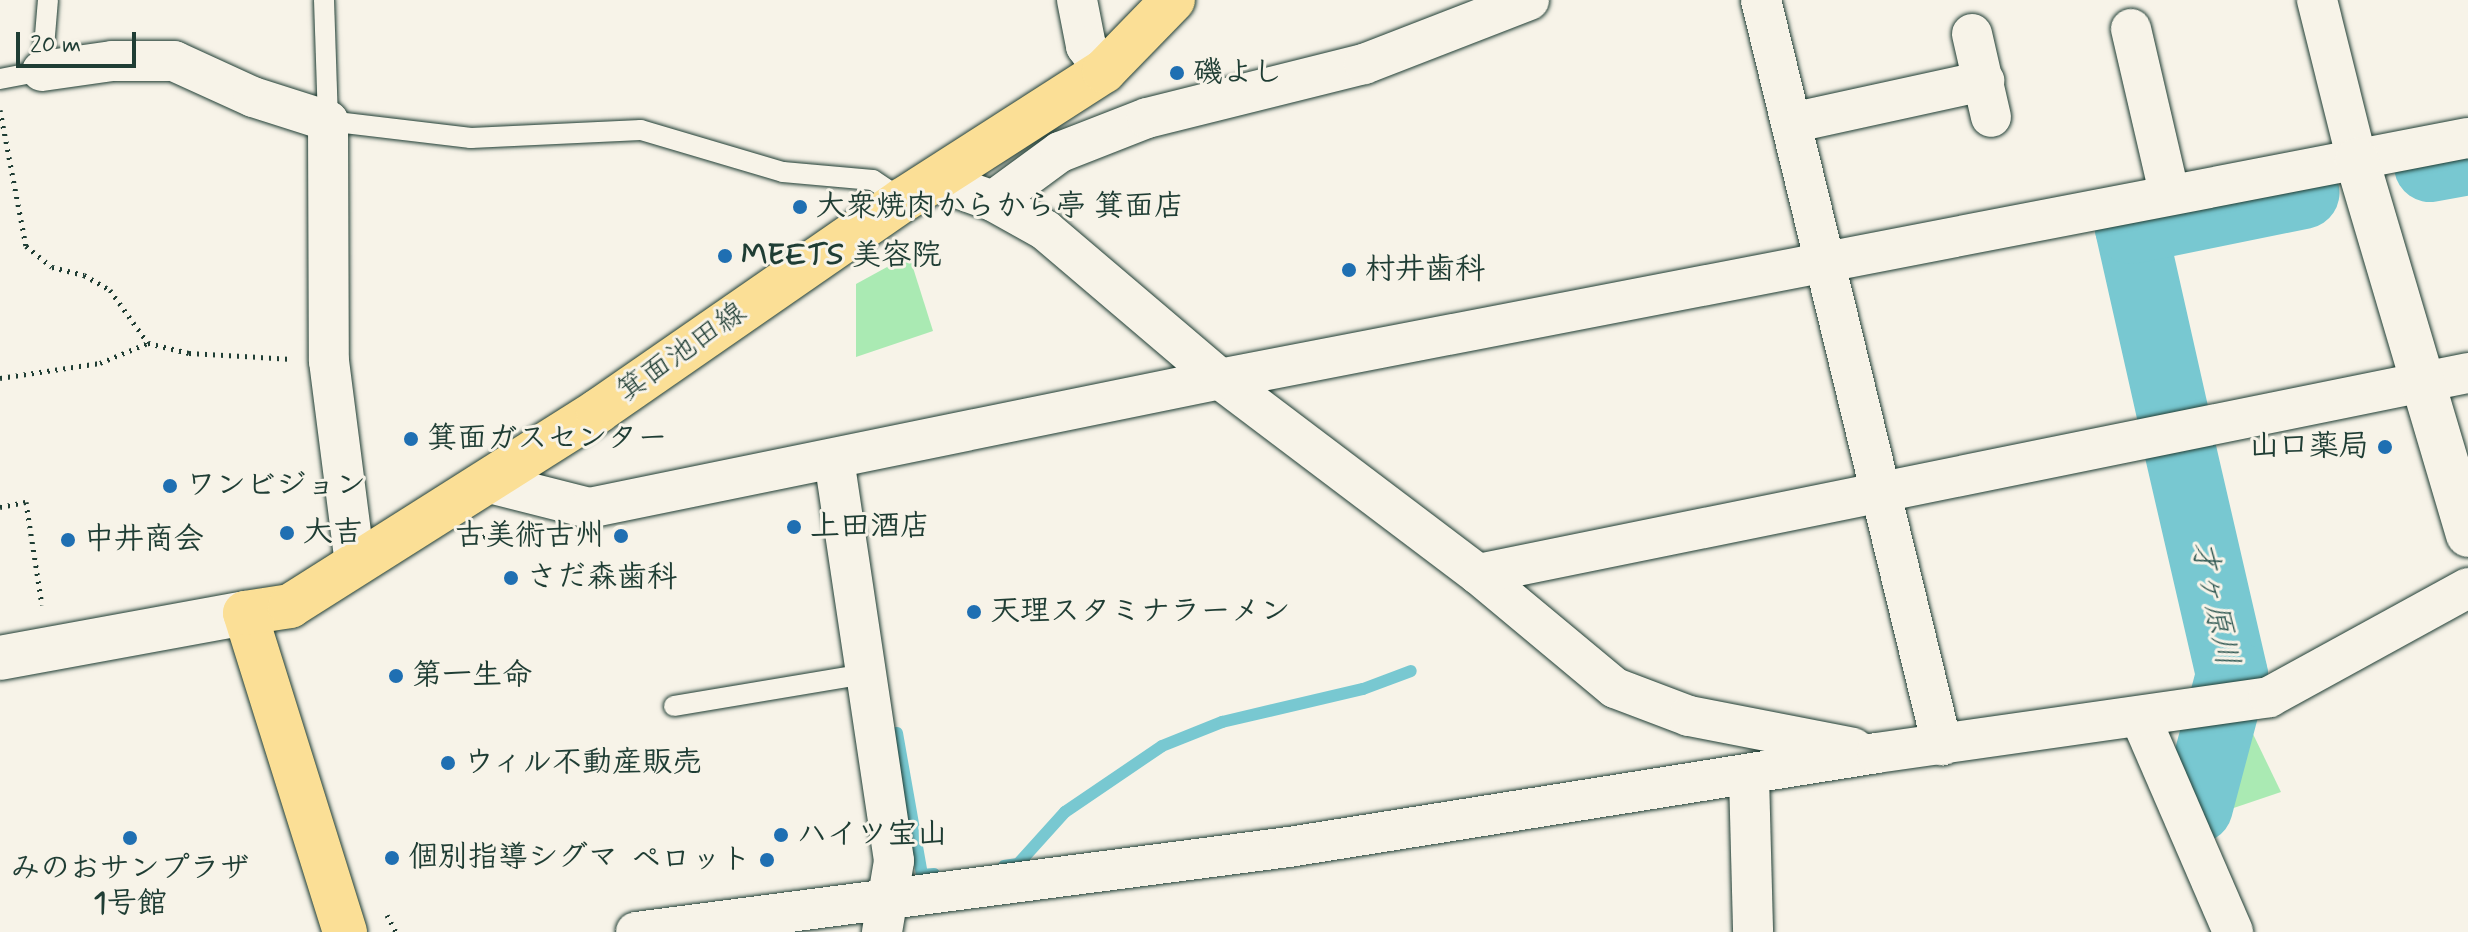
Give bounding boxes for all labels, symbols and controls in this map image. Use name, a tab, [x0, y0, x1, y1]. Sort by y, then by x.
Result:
scale bar	[20, 16, 140, 66]
text: 20 m	[30, 30, 81, 61]
place label: 磯よし	[1193, 55, 1283, 91]
marker: 磯よし	[1168, 64, 1186, 82]
place label: 大衆焼肉からから亭 箕面店	[816, 189, 1184, 225]
marker: 大衆焼肉からから亭 箕面店	[791, 198, 809, 216]
place label: MEETS 美容院	[741, 238, 941, 274]
marker: MEETS 美容院	[716, 247, 734, 265]
place label: 村井歯科	[1365, 252, 1485, 288]
marker: 村井歯科	[1340, 261, 1358, 279]
street label: 箕面池田線	[610, 295, 754, 411]
place label: 箕面ガスセンター	[427, 421, 667, 457]
place label: 山口薬局	[2249, 429, 2369, 465]
marker: 箕面ガスセンター	[402, 430, 420, 448]
marker: 山口薬局	[2376, 438, 2394, 456]
place label: ワンビジョン	[186, 468, 366, 504]
marker: ワンビジョン	[161, 477, 179, 495]
place label: 上田酒店	[810, 509, 930, 545]
place label: 大吉	[303, 515, 363, 551]
place label: 古美術古州	[455, 518, 605, 554]
marker: 上田酒店	[785, 518, 803, 536]
place label: 中井商会	[84, 522, 204, 558]
marker: 大吉	[278, 524, 296, 542]
marker: 古美術古州	[612, 527, 630, 545]
marker: 中井商会	[59, 531, 77, 549]
water label: 才ヶ原川	[2182, 536, 2246, 670]
place label: さだ森歯科	[527, 560, 677, 596]
marker: さだ森歯科	[502, 569, 520, 587]
place label: 天理スタミナラーメン	[990, 594, 1290, 630]
marker: 天理スタミナラーメン	[965, 603, 983, 621]
place label: 第一生命	[412, 658, 532, 694]
marker: 第一生命	[387, 667, 405, 685]
place label: ウィル不動産販売	[464, 745, 704, 781]
marker: ウィル不動産販売	[439, 754, 457, 772]
place label: ハイツ宝山	[797, 817, 947, 853]
marker: ハイツ宝山	[772, 826, 790, 844]
marker: みのおサンプラザ 1号館	[121, 829, 139, 847]
place label: 個別指導シグマ	[408, 840, 618, 876]
place label: ペロット	[631, 842, 751, 878]
marker: 個別指導シグマ	[383, 849, 401, 867]
place label: みのおサンプラザ 1号館	[10, 851, 250, 922]
marker: ペロット	[758, 851, 776, 869]

